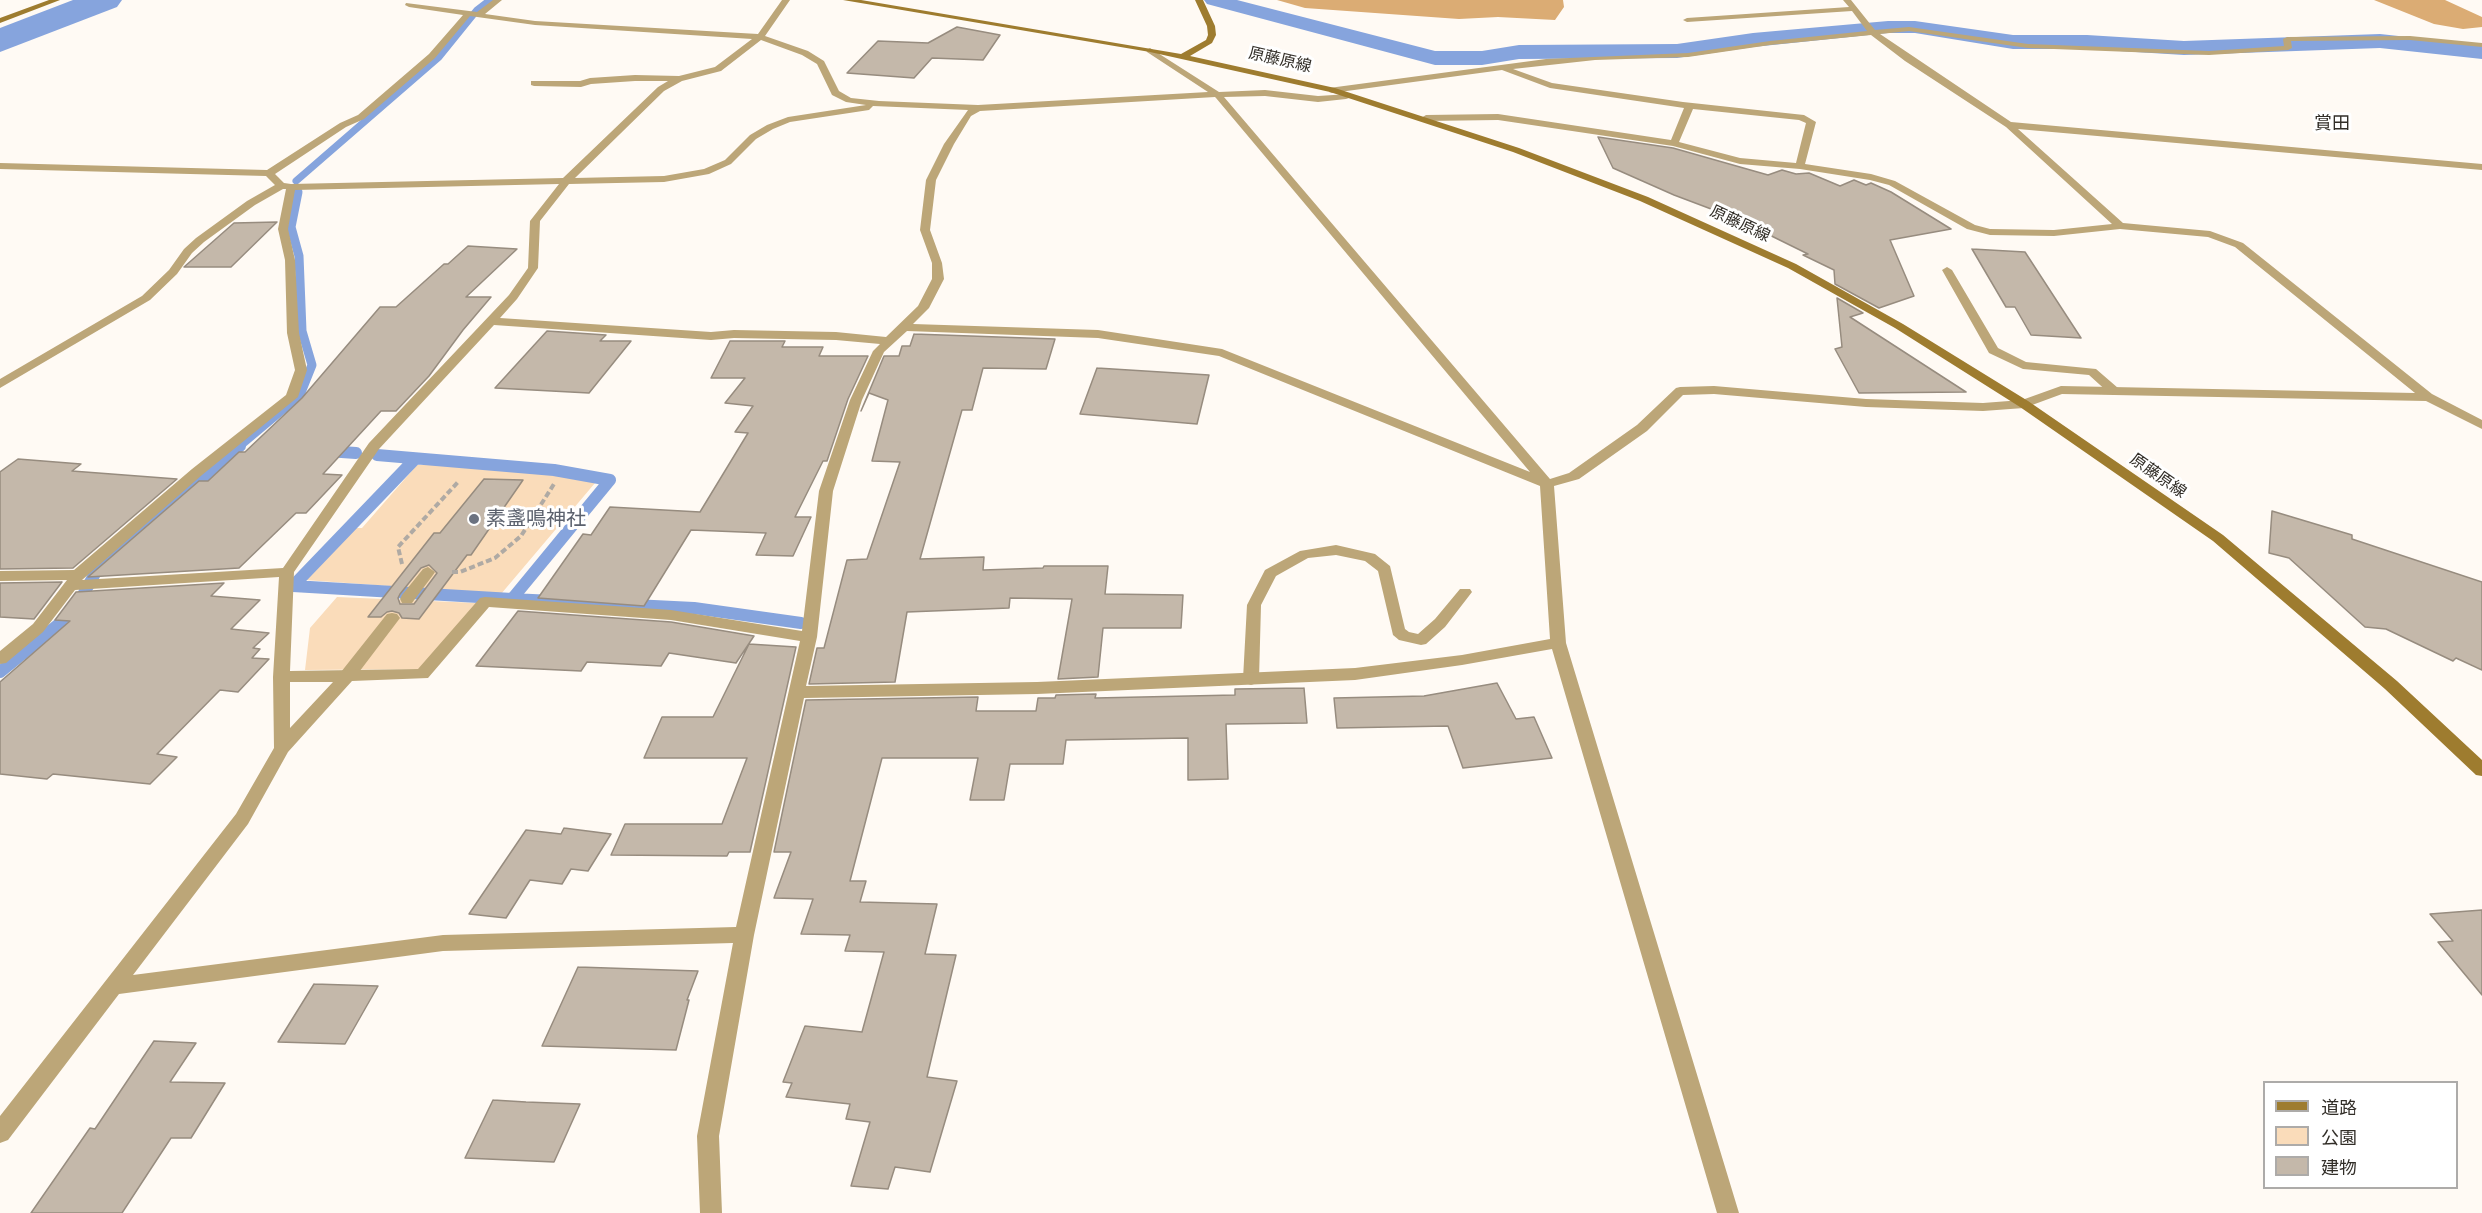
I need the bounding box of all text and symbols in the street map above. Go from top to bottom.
street label: 原藤原線 [1247,43,1313,77]
district label: 賞田 [2314,113,2350,135]
street label: 原藤原線 [1707,202,1773,246]
street label: 原藤原線 [2126,450,2190,502]
place label: 素盞鳴神社 [486,507,586,531]
marker: 素盞鳴神社 [467,512,481,526]
legend [2263,1081,2458,1189]
text: 道路 [2321,1097,2357,1119]
text: 公園 [2321,1127,2357,1149]
text: 建物 [2321,1157,2357,1179]

